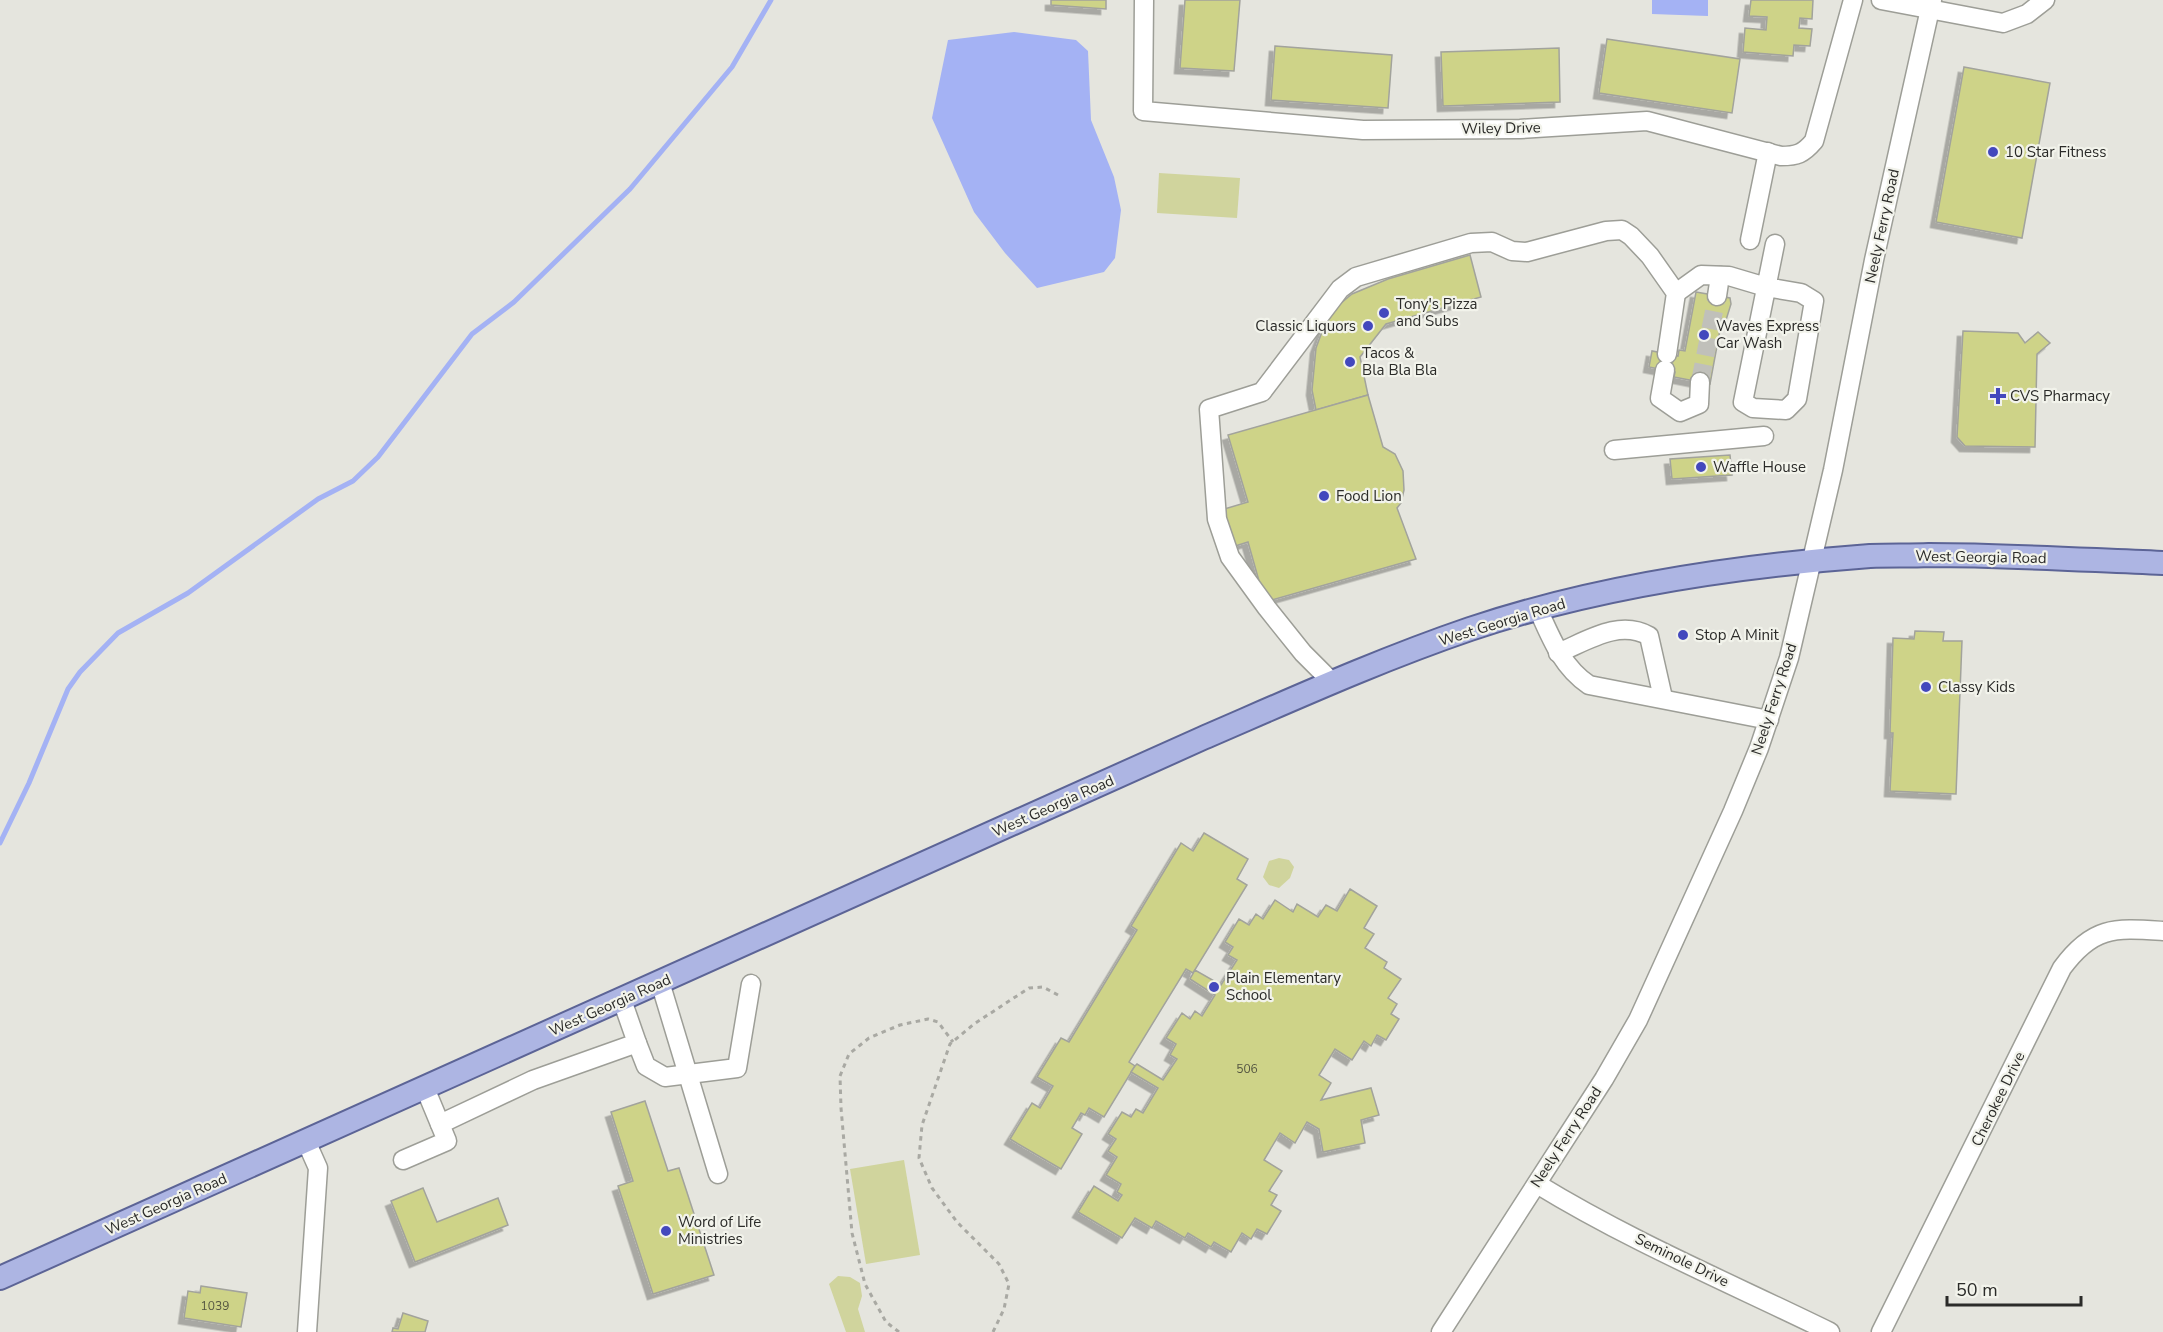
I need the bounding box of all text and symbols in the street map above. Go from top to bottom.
street label: Wiley Drive [1461,117,1541,139]
place label: 10 Star Fitness [2005,142,2106,162]
marker: 10 Star Fitness [1986,145,2000,159]
street label: Neely Ferry Road [1860,167,1904,285]
place label: Tony's Pizza and Subs [1396,294,1478,331]
marker: Tony's Pizza and Subs [1377,306,1391,320]
place label: Classic Liquors [1255,316,1356,336]
place label: Waves Express Car Wash [1716,316,1819,353]
marker: Classic Liquors [1361,319,1375,333]
marker: Waves Express Car Wash [1697,328,1711,342]
place label: Tacos & Bla Bla Bla [1362,343,1437,380]
marker: Tacos & Bla Bla Bla [1343,355,1357,369]
place label: CVS Pharmacy [2010,386,2110,406]
marker: CVS Pharmacy [1991,389,2005,403]
place label: Waffle House [1713,457,1806,477]
marker: Waffle House [1694,460,1708,474]
place label: Food Lion [1336,486,1402,506]
marker: Food Lion [1317,489,1331,503]
street label: West Georgia Road [1915,546,2047,568]
street label: West Georgia Road [1436,593,1568,651]
place label: Stop A Minit [1695,625,1779,645]
marker: Stop A Minit [1676,628,1690,642]
street label: Neely Ferry Road [1746,641,1802,757]
place label: Classy Kids [1938,677,2015,697]
marker: Classy Kids [1919,680,1933,694]
street label: West Georgia Road [989,770,1117,842]
place label: Plain Elementary School [1226,968,1341,1005]
street label: West Georgia Road [546,969,674,1041]
marker: Plain Elementary School [1207,980,1221,994]
street label: Cherokee Drive [1966,1048,2030,1150]
house number: 506 [1236,1061,1258,1077]
street label: Neely Ferry Road [1526,1083,1606,1191]
street label: West Georgia Road [102,1168,230,1240]
place label: Word of Life Ministries [678,1212,761,1249]
marker: Word of Life Ministries [659,1224,673,1238]
street label: Seminole Drive [1632,1229,1732,1291]
scale bar [1947,1269,2080,1307]
text: 50 m [1956,1278,1998,1302]
house number: 1039 [201,1298,229,1314]

